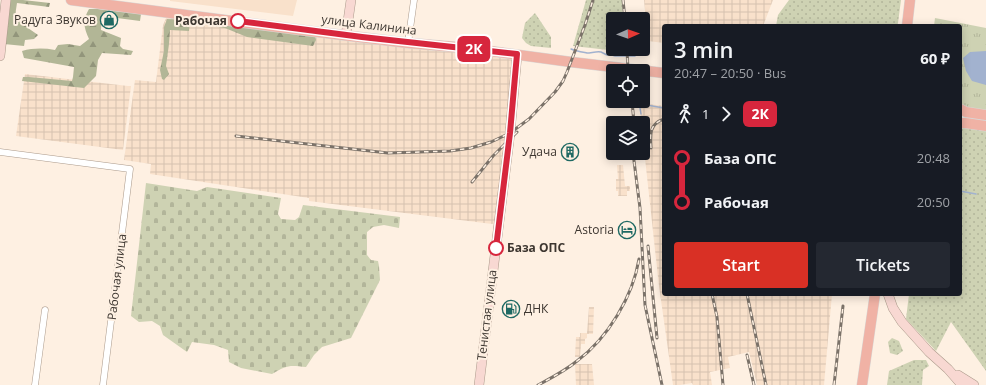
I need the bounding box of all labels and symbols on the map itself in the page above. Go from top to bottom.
shop icon: Радуга Звуков [99,10,119,30]
street label: улица Калинина [320,10,418,39]
place label: Радуга Звуков [14,11,96,28]
place label: Рабочая [175,12,227,29]
north arrow [606,12,650,56]
marker: Рабочая [230,13,246,29]
line badge: 2К [456,36,492,62]
building icon: Удача [560,142,580,162]
place label: Удача [522,143,557,160]
hotel icon: Astoria [617,220,637,240]
place label: Astoria [575,221,614,238]
street label: Рабочая улица [103,233,130,321]
place label: База ОПС [507,239,565,256]
marker: База ОПС [488,240,504,256]
street label: Тенистая улица [473,269,500,361]
fuel station icon: ДНК [501,299,521,319]
place label: ДНК [524,300,549,317]

